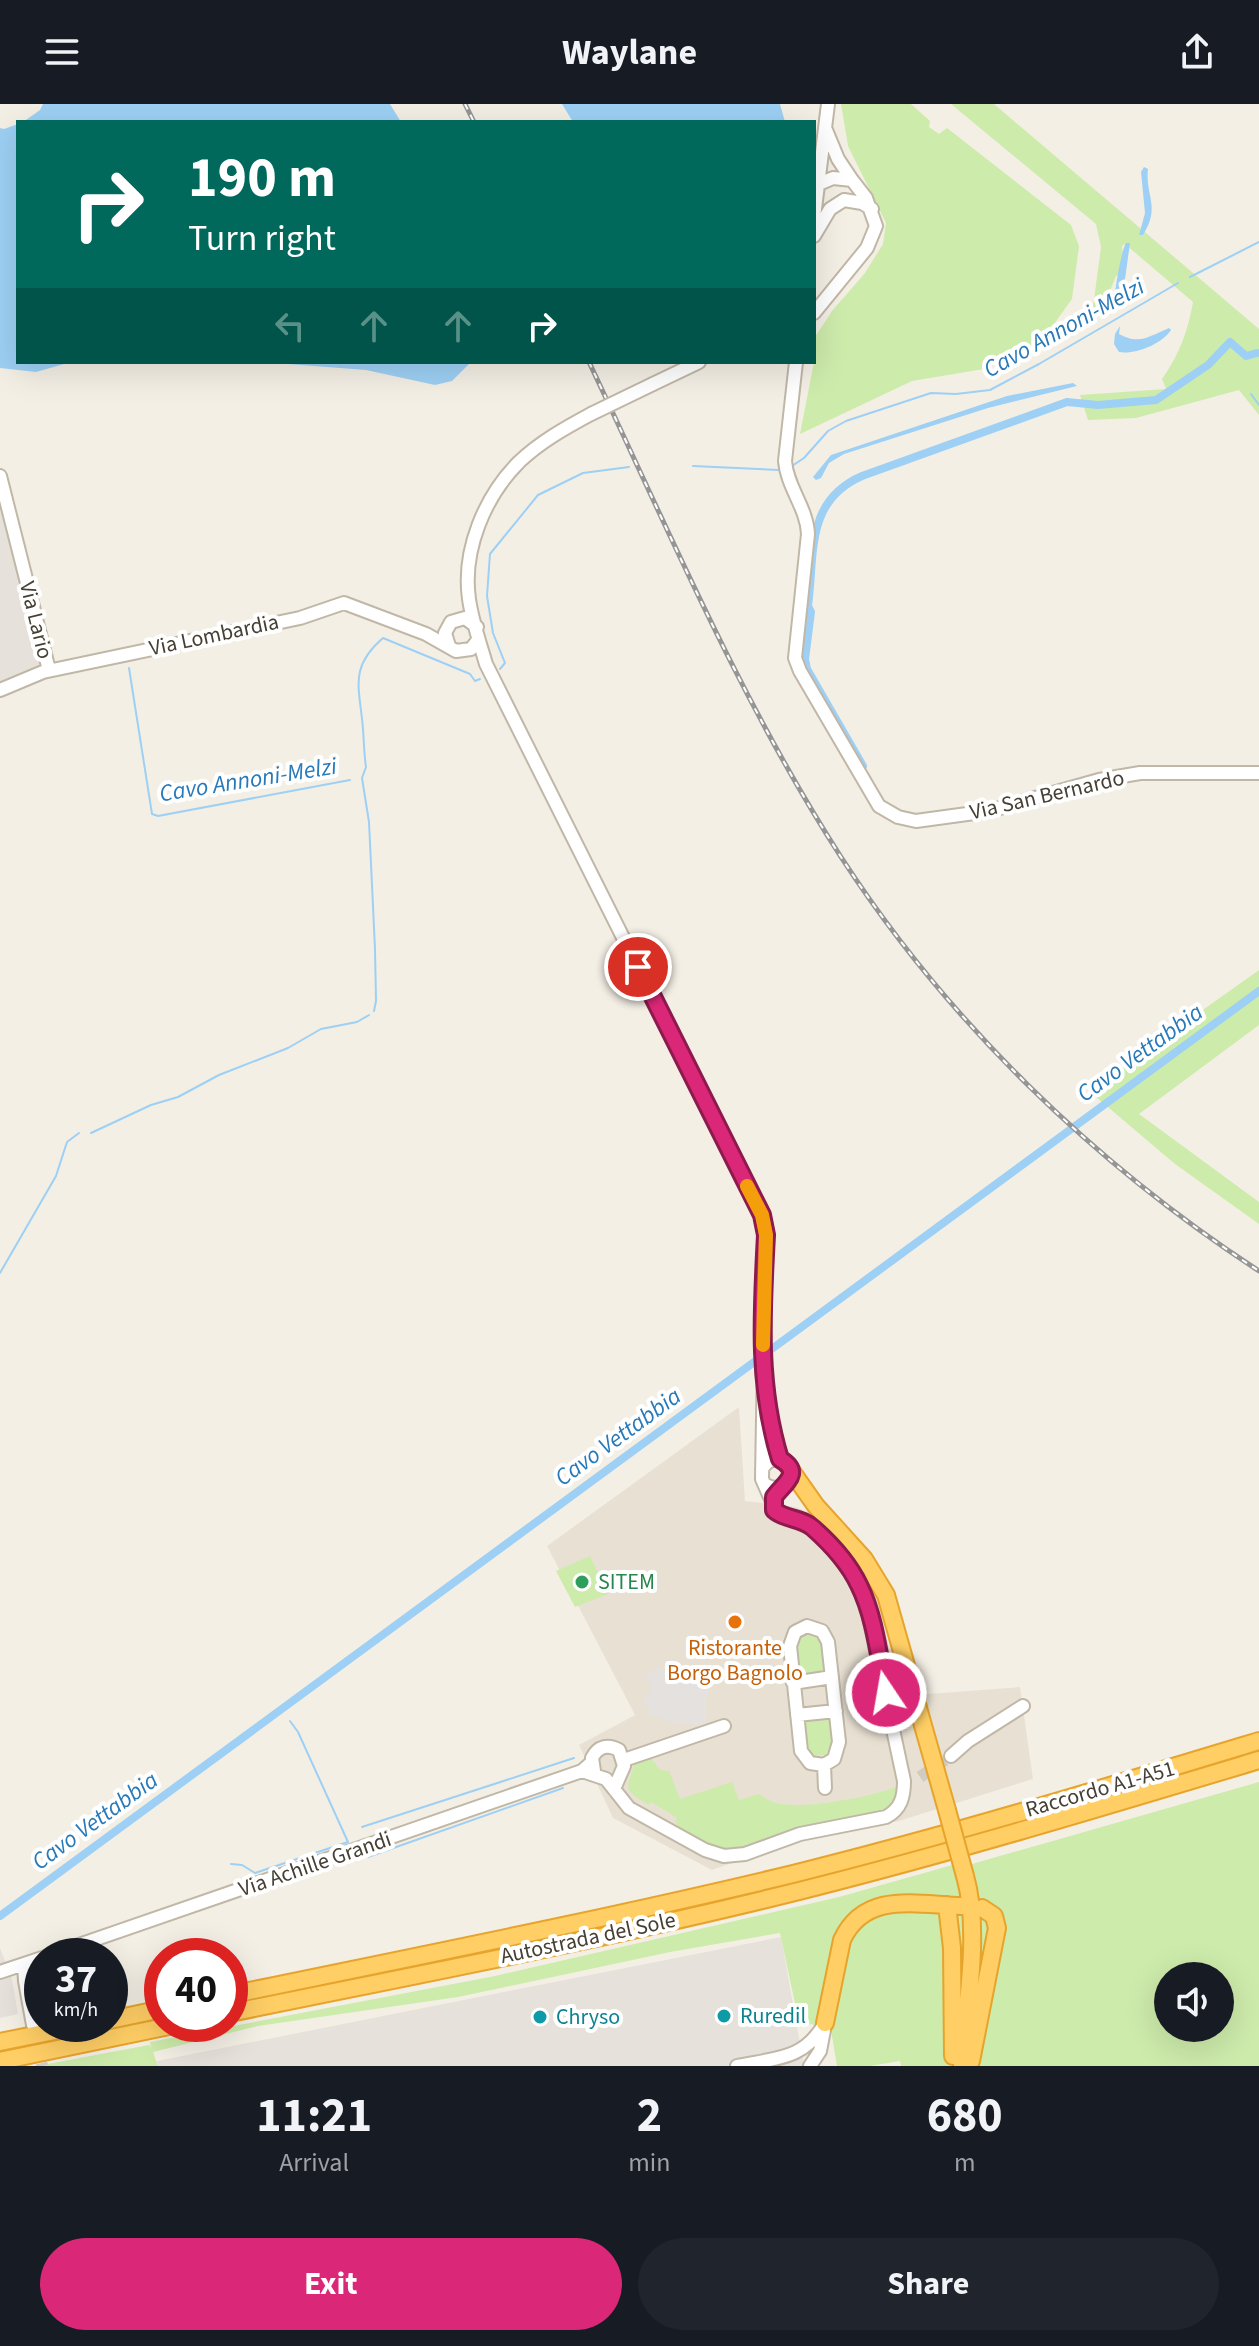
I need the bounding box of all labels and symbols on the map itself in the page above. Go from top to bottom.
water label: Cavo Annoni-Melzi [977,269,1151,387]
street label: Via Lario [11,578,61,662]
street label: Via Lombardia [146,606,282,664]
water label: Cavo Annoni-Melzi [157,749,339,811]
street label: Via San Bernardo [967,762,1127,828]
pin [604,933,672,1001]
water label: Cavo Vettabbia [1070,995,1211,1111]
water label: Cavo Vettabbia [548,1379,689,1495]
place label: SITEM [598,1566,655,1598]
marker: SITEM [573,1573,591,1591]
marker: Ristorante Borgo Bagnolo [726,1613,744,1631]
place label: Ristorante Borgo Bagnolo [667,1632,803,1689]
position arrow [844,1651,928,1735]
street label: Raccordo A1-A51 [1022,1752,1178,1826]
water label: Cavo Vettabbia [25,1763,166,1879]
street label: Via Achille Grandi [234,1823,396,1905]
street label: Autostrada del Sole [498,1904,679,1972]
speed limit sign: 40 [144,1938,248,2042]
place label: Ruredil [740,2000,806,2032]
place label: Chryso [556,2001,620,2033]
marker: Ruredil [715,2007,733,2025]
marker: Chryso [531,2008,549,2026]

